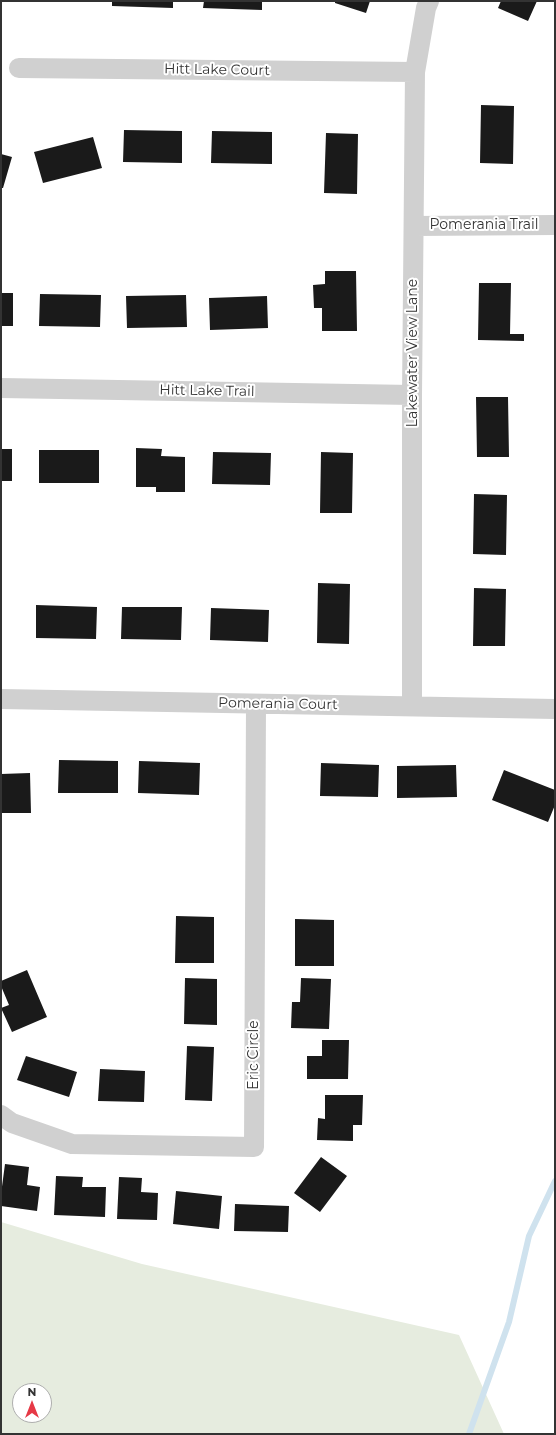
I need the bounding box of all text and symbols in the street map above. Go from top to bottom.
street label: Hitt Lake Court [164,61,270,79]
street label: Pomerania Trail [429,217,539,233]
street label: Lakewater View Lane [405,279,421,427]
street label: Hitt Lake Trail [159,382,255,400]
street label: Pomerania Court [218,695,338,713]
street label: Eric Circle [246,1020,262,1090]
north arrow [12,1383,52,1423]
text: N [28,1385,36,1399]

